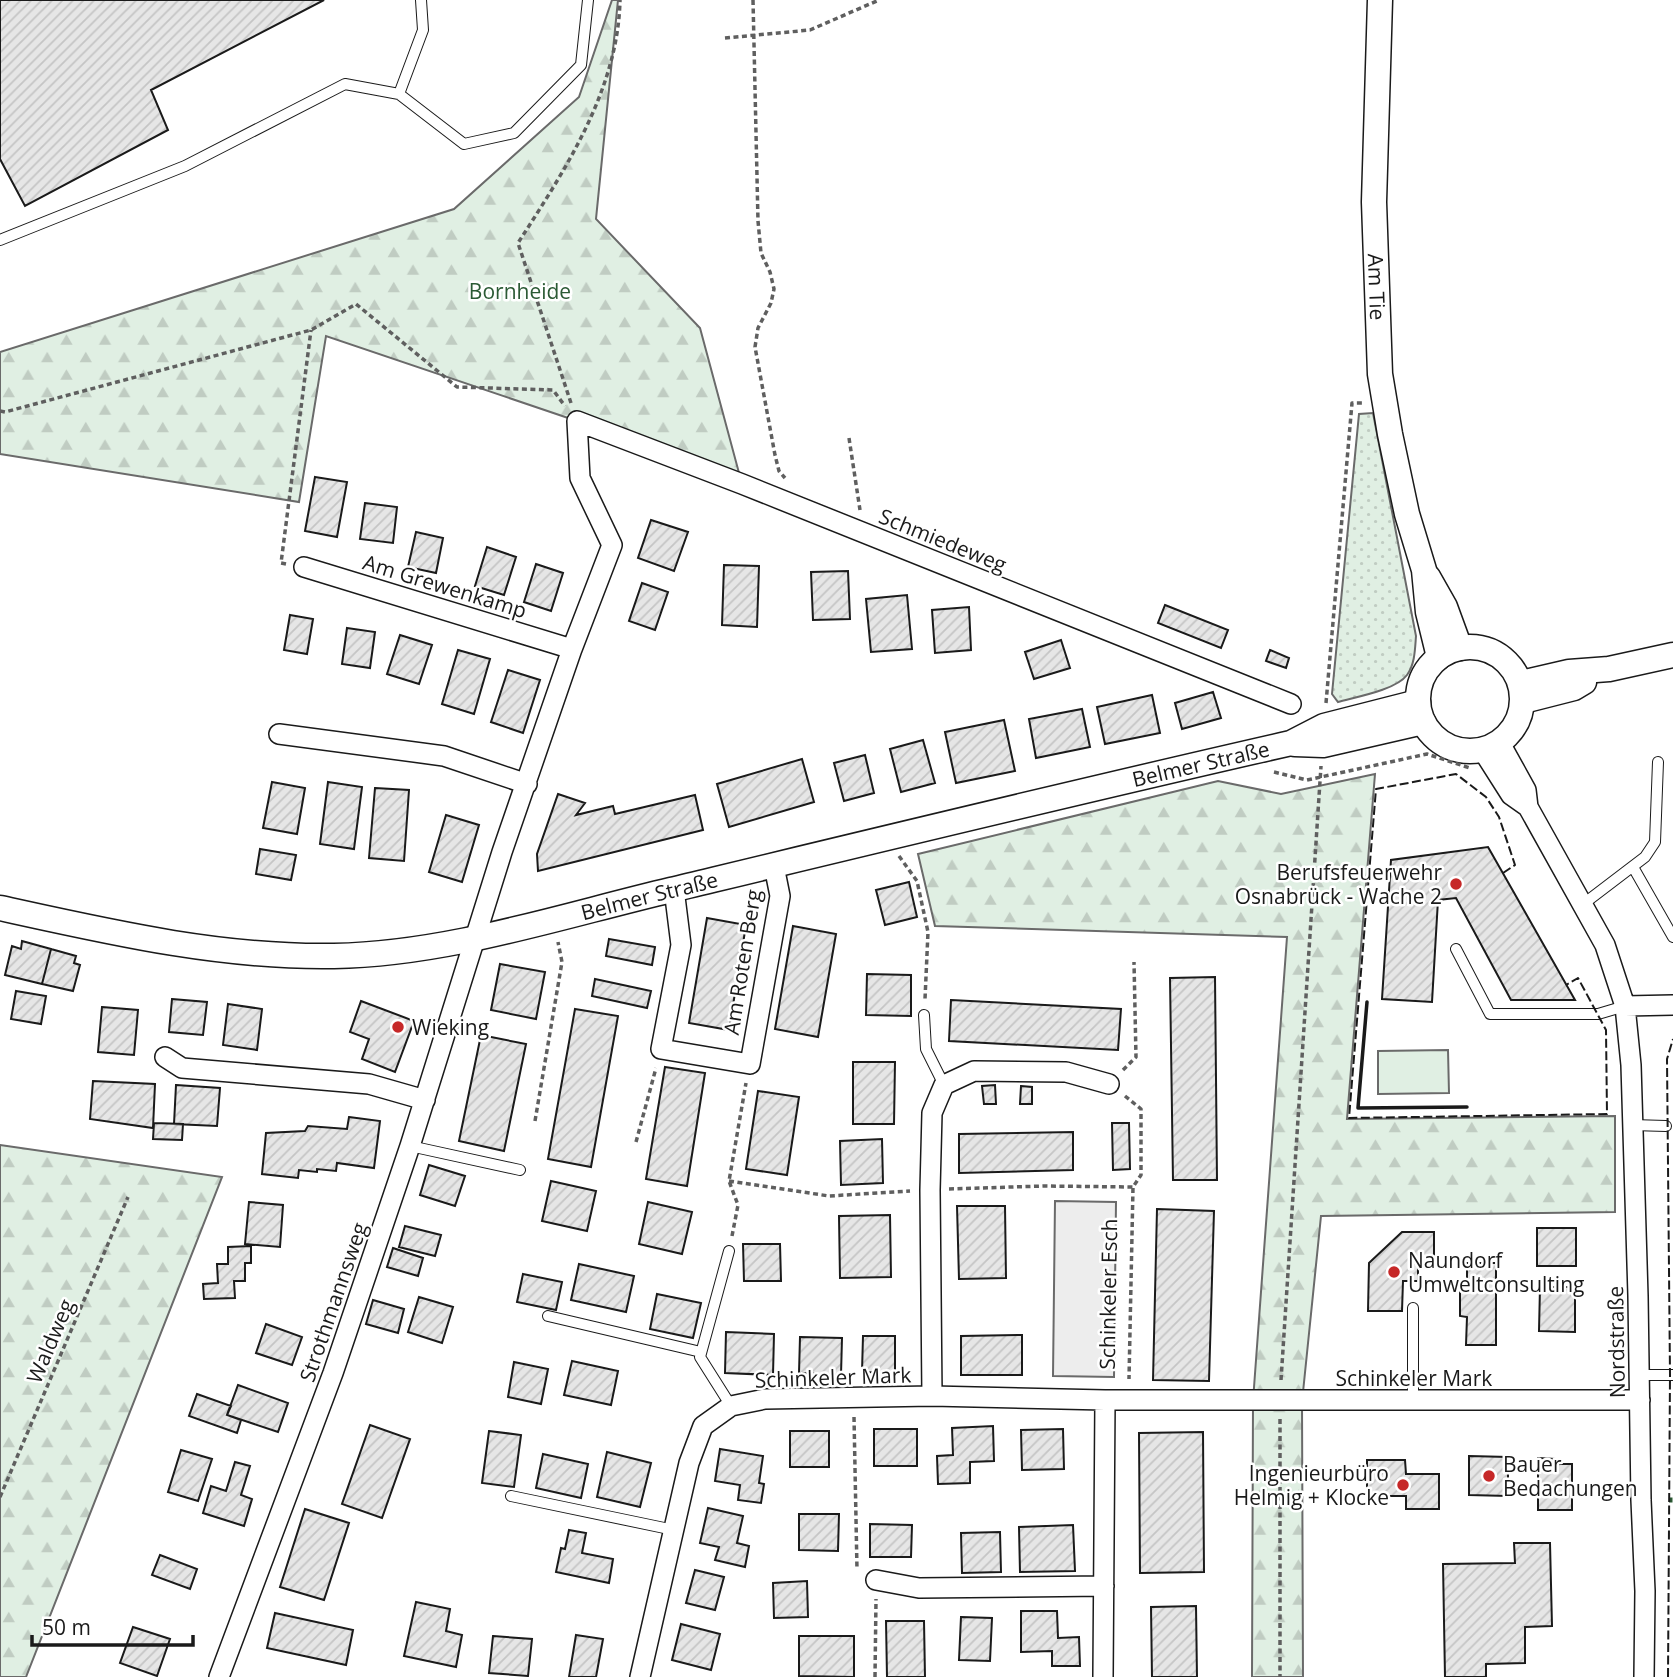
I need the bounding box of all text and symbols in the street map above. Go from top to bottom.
street label: Am Tie [1362,253,1392,321]
park label: Bornheide [469,277,571,305]
street label: Schmiedeweg [875,502,1011,578]
street label: Am Grewenkamp [360,548,530,624]
street label: Belmer Straße [1129,734,1272,793]
place label: Berufsfeuerwehr Osnabrück - Wache 2 [1235,858,1442,910]
street label: Belmer Straße [578,865,721,926]
marker: Berufsfeuerwehr Osnabrück - Wache 2 [1448,876,1464,892]
street label: Am Roten Berg [717,887,767,1037]
place label: Wieking [412,1013,489,1041]
marker: Wieking [390,1019,406,1035]
street label: Schinkeler Esch [1093,1218,1123,1370]
street label: Strothmannsweg [293,1219,373,1385]
place label: Naundorf Umweltconsulting [1408,1246,1584,1298]
marker: Naundorf Umweltconsulting [1386,1264,1402,1280]
street label: Nordstraße [1601,1286,1631,1398]
street label: Waldweg [20,1295,80,1387]
street label: Schinkeler Mark [754,1360,912,1394]
street label: Schinkeler Mark [1336,1364,1492,1392]
place label: Bauer Bedachungen [1503,1450,1638,1502]
place label: Ingenieurbüro Helmig + Klocke [1234,1459,1389,1511]
marker: Bauer Bedachungen [1481,1468,1497,1484]
marker: Ingenieurbüro Helmig + Klocke [1395,1477,1411,1493]
scale bar [32,1604,192,1648]
text: 50 m [42,1613,91,1641]

